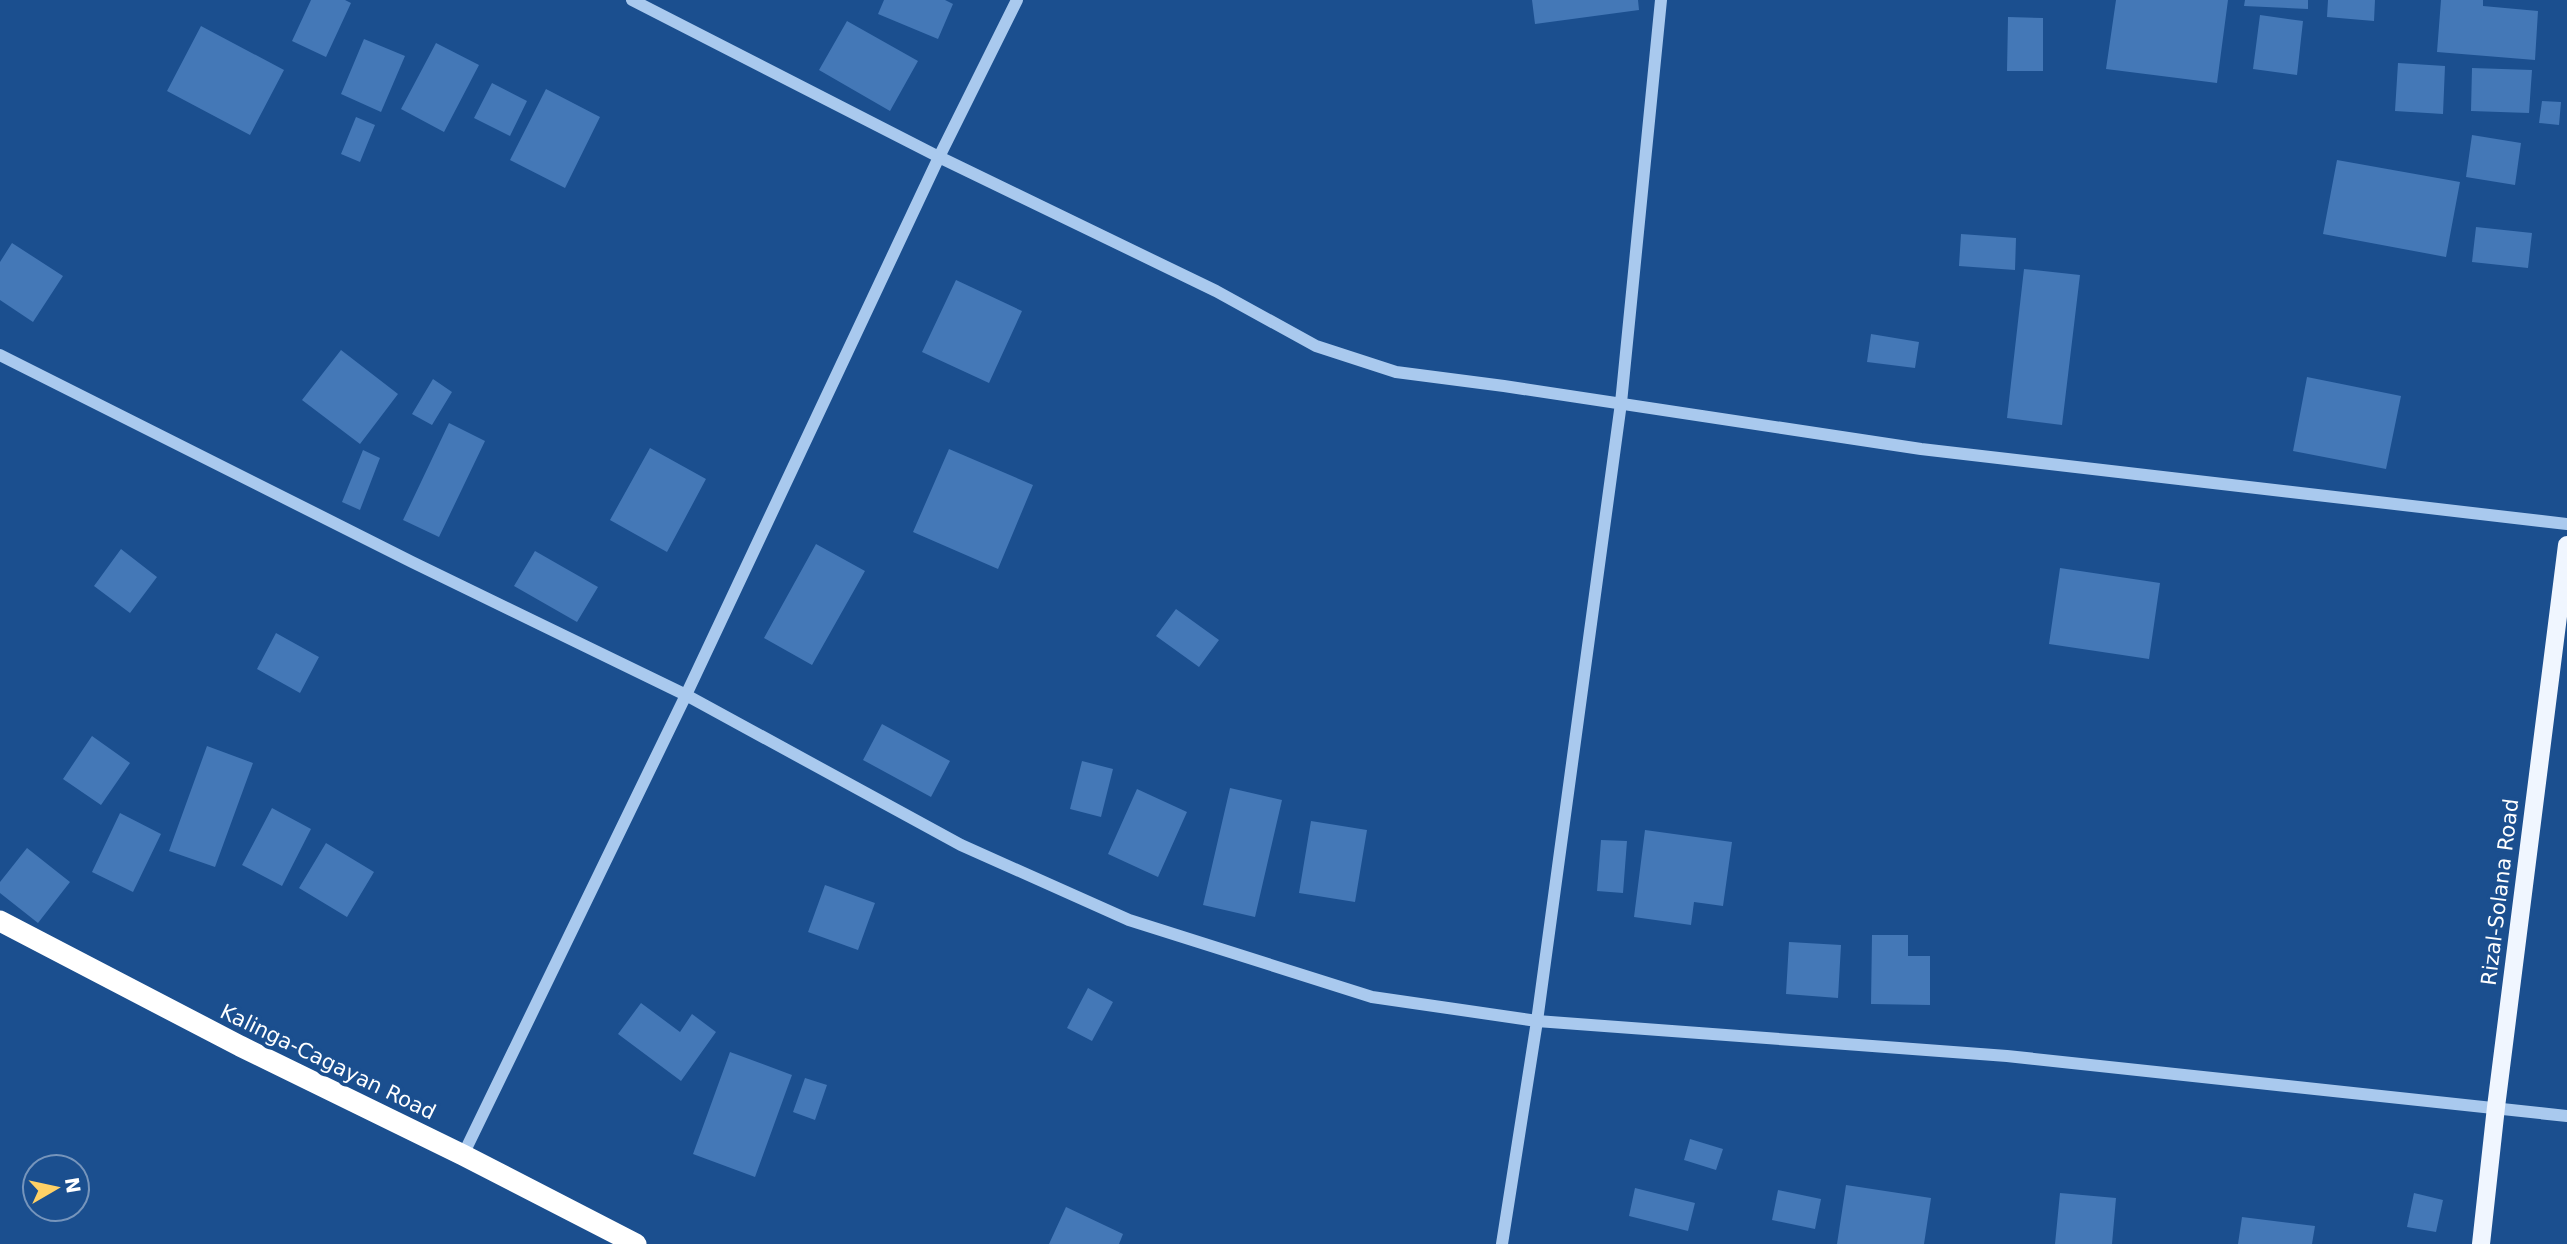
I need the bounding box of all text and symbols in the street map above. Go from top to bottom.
street label: Rizal-Solana Road [2477,797,2523,987]
street label: Kalinga-Cagayan Road [216,999,440,1125]
north arrow [21,1153,91,1223]
text: N [61,1176,85,1195]

